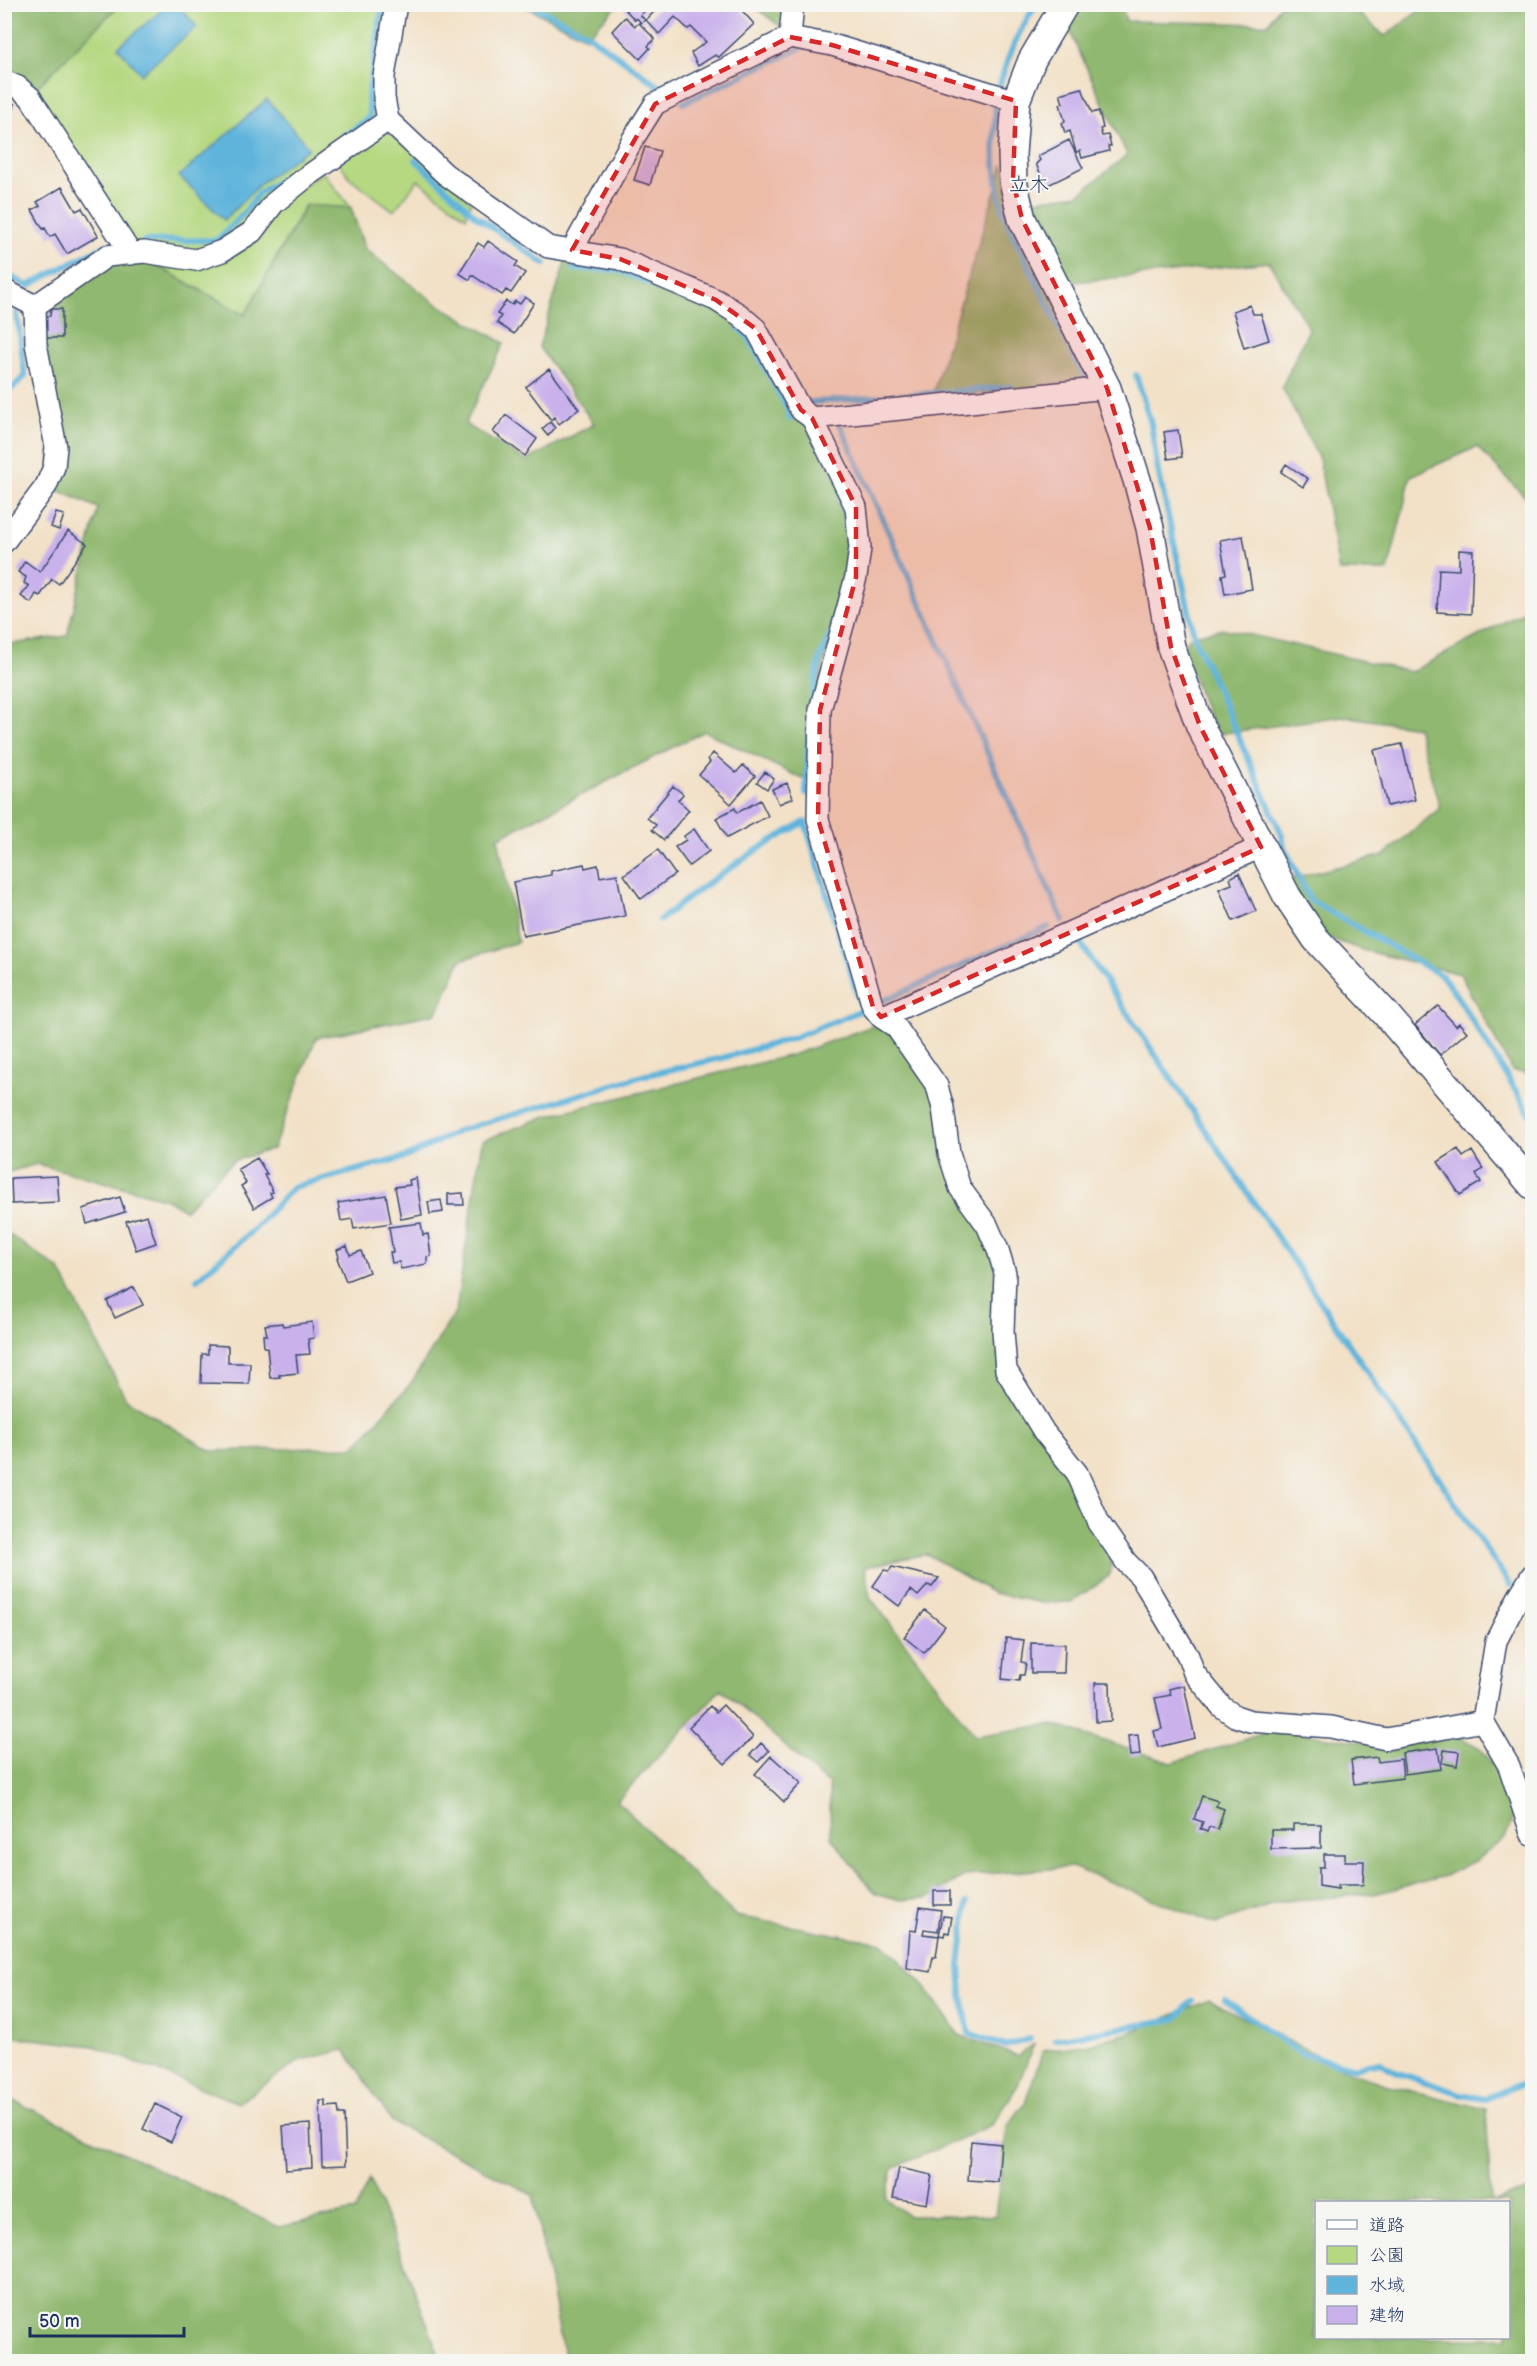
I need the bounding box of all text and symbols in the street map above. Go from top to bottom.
district label: 立木 [1009,173,1049,197]
legend [1315,2201,1510,2339]
text: 道路 [1369,2215,1405,2236]
text: 公園 [1369,2245,1405,2266]
text: 水域 [1369,2275,1405,2296]
scale bar [30,2300,184,2338]
text: 建物 [1369,2305,1405,2326]
text: 50 m [39,2311,80,2332]

